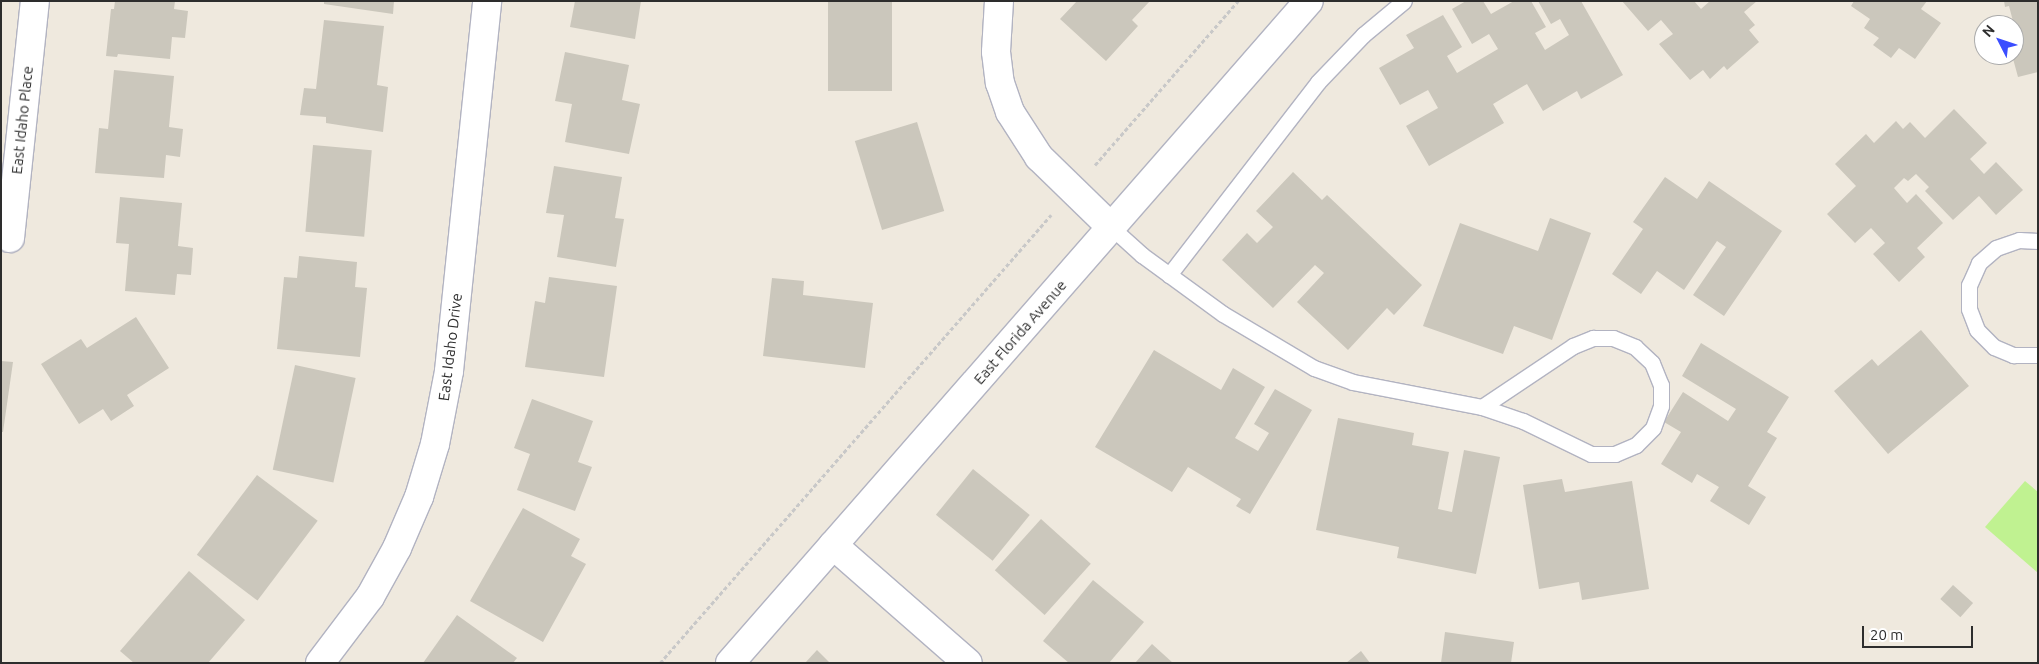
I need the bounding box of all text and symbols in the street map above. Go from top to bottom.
north arrow [1974,15,2024,65]
text: N [1979,22,1998,40]
street label: East Idaho Place [7,65,37,175]
street label: East Florida Avenue [970,276,1070,388]
street label: East Idaho Drive [434,292,466,402]
scale bar [1864,616,1975,648]
text: 20 m [1870,626,1903,643]

